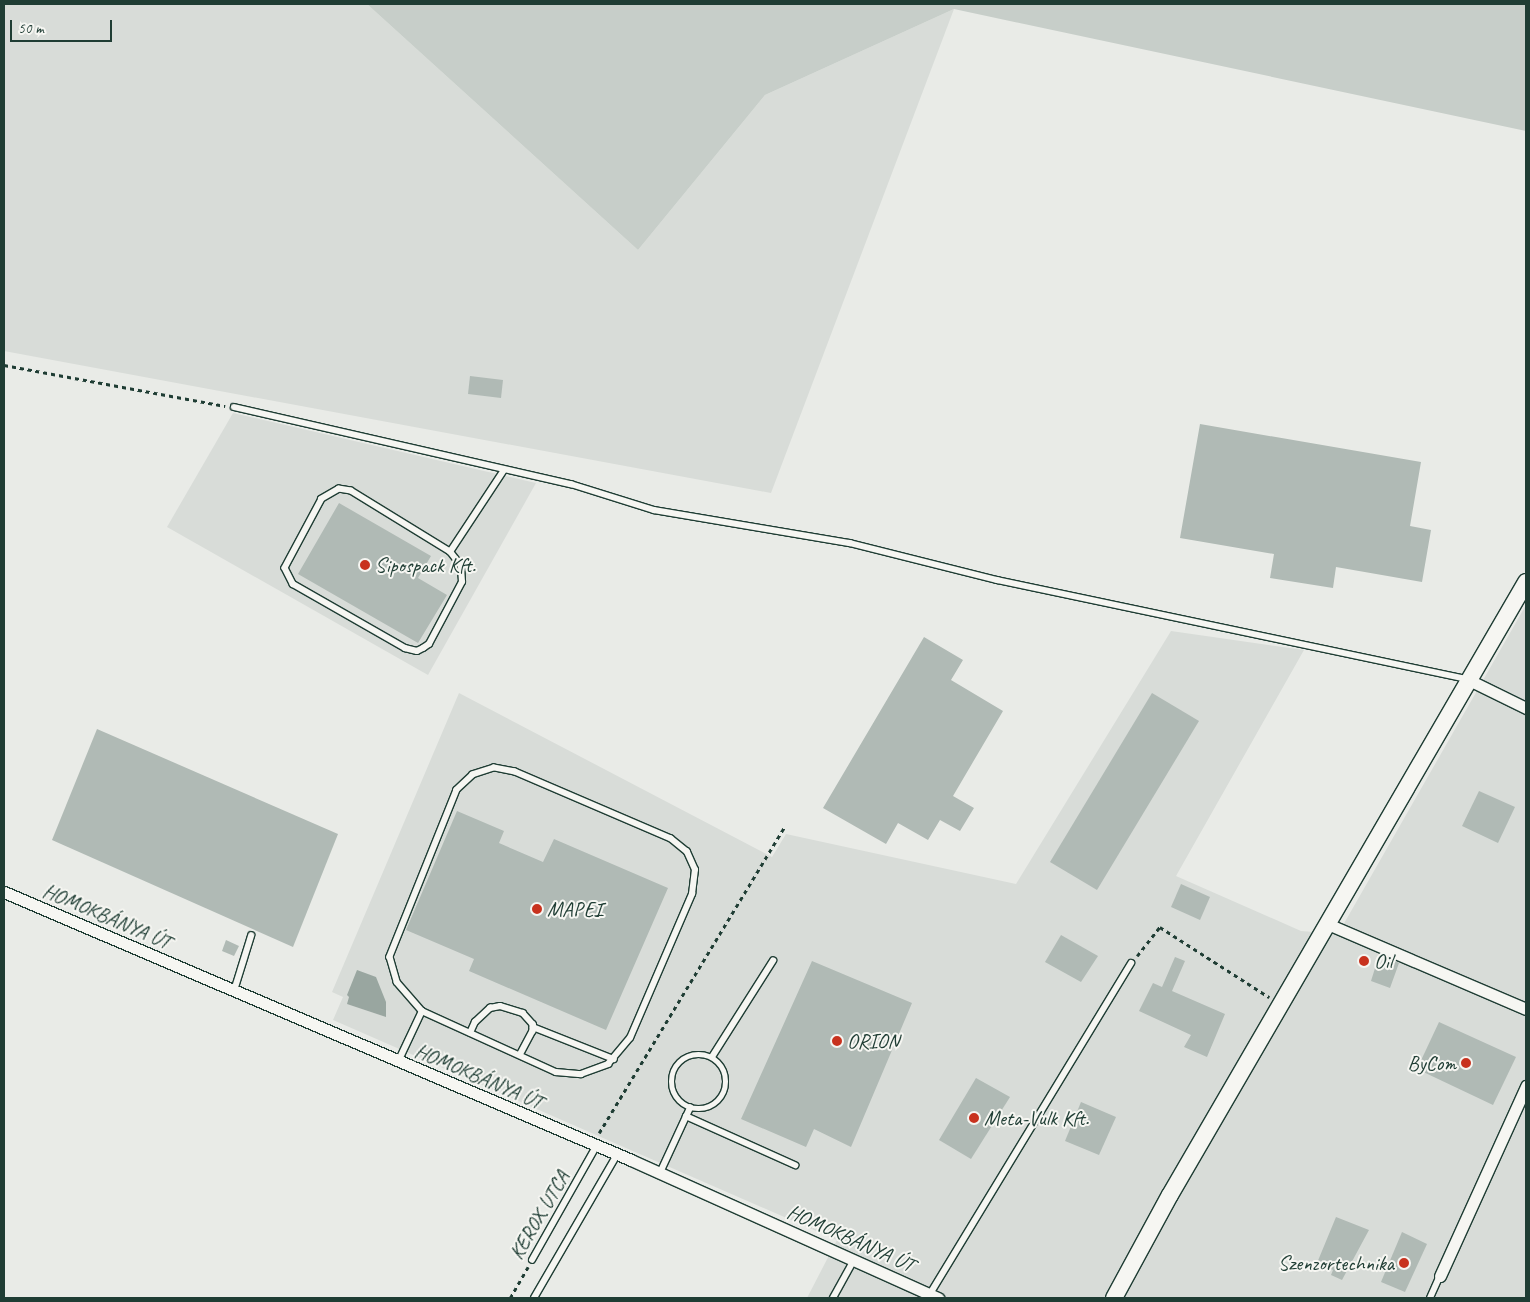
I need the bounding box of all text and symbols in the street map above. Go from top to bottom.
scale bar [12,10,115,42]
text: 50 m [18,19,44,38]
place label: Sipospack Kft. [375,552,476,578]
marker: Sipospack Kft. [359,559,371,571]
street label: HOMOKBÁNYA ÚT [39,878,175,954]
place label: MAPEI [547,896,602,922]
marker: MAPEI [531,903,543,915]
place label: Oil [1374,948,1392,974]
marker: Oil [1358,955,1370,967]
place label: ORION [847,1028,899,1054]
marker: ORION [831,1035,843,1047]
street label: HOMOKBÁNYA ÚT [411,1038,547,1114]
place label: ByCom [1408,1050,1456,1076]
marker: ByCom [1460,1057,1472,1069]
place label: Meta-Vulk Kft. [984,1105,1089,1131]
marker: Meta-Vulk Kft. [968,1112,980,1124]
street label: KEROX UTCA [503,1166,575,1264]
street label: HOMOKBÁNYA ÚT [783,1199,919,1277]
place label: Szenzortechnika [1278,1250,1394,1276]
marker: Szenzortechnika [1398,1257,1410,1269]

